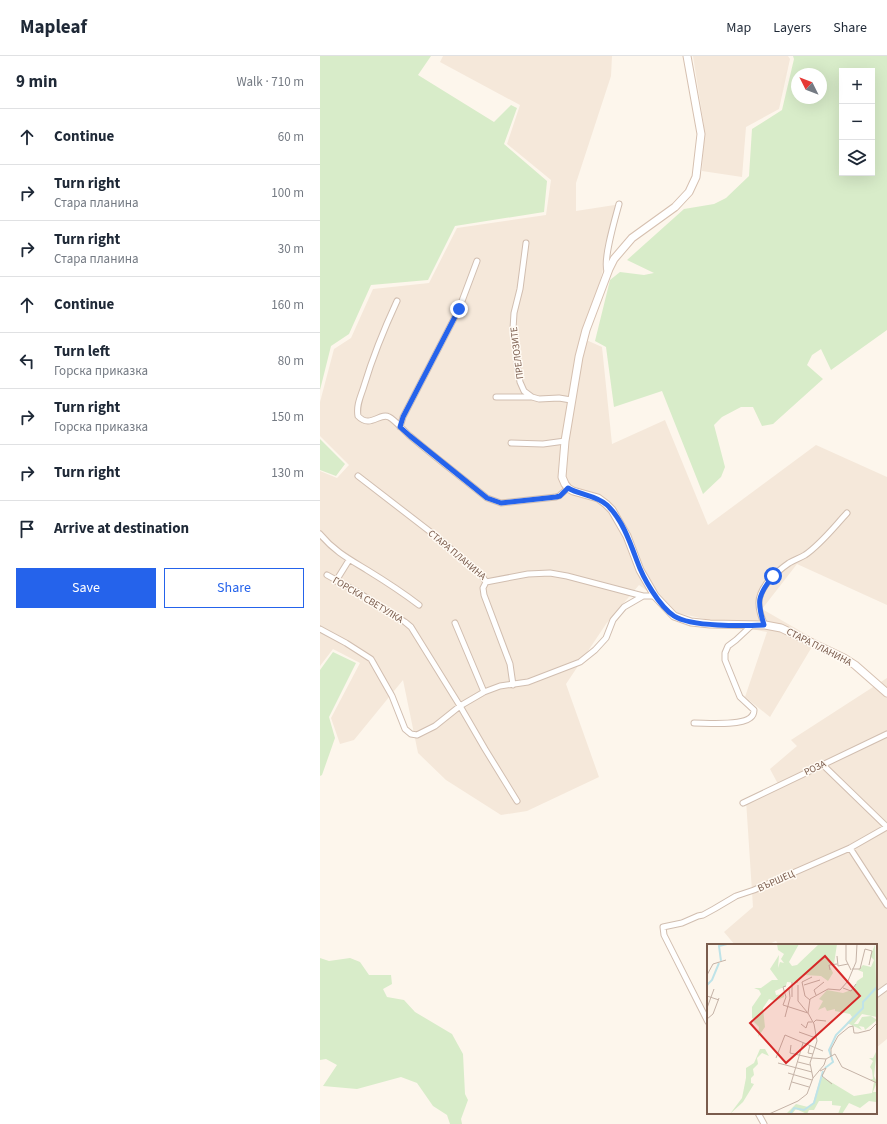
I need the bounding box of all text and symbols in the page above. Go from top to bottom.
text: Mapleaf [20,14,87,41]
text: Map [726,18,751,38]
text: Layers [773,18,811,38]
text: Share [833,18,867,38]
north arrow [791,68,827,104]
map controls [839,68,875,176]
button: + [839,68,875,104]
text: 9 min [16,70,57,94]
text: Walk · 710 m [236,73,304,91]
button: − [839,104,875,140]
icon: ahead [16,126,38,148]
text: Continue [54,126,114,147]
text: 60 m [278,128,304,146]
button: layers [839,140,875,176]
text: Turn right [54,173,120,194]
icon: right [16,182,38,204]
text: 100 m [271,184,304,202]
text: Стара планина [54,194,139,212]
text: Turn right [54,229,120,250]
icon: right [16,238,38,260]
text: 30 m [278,240,304,258]
text: Стара планина [54,250,139,268]
icon: ahead [16,294,38,316]
text: Continue [54,294,114,315]
text: 160 m [271,296,304,314]
route end [450,300,468,318]
street label: ПРЕЛОЗИТЕ [507,326,527,380]
text: Turn left [54,341,110,362]
icon: left [16,350,38,372]
text: 80 m [278,352,304,370]
text: Горска приказка [54,362,148,380]
text: Turn right [54,397,120,418]
icon: right [16,406,38,428]
text: 150 m [271,408,304,426]
text: Горска приказка [54,418,148,436]
icon: right [16,462,38,484]
text: Turn right [54,462,120,483]
text: 130 m [271,464,304,482]
icon: arrive [16,518,38,540]
text: Arrive at destination [54,518,189,539]
street label: СТАРА ПЛАНИНА [425,527,489,584]
route start [764,567,782,585]
button: Save [16,568,156,608]
button: Share [164,568,304,608]
street label: ГОРСКА СВЕТУЛКА [330,573,406,627]
street label: СТАРА ПЛАНИНА [784,624,855,670]
street label: РОЗА [802,757,829,779]
street label: ВЪРШЕЦ [755,866,797,895]
inset map [707,944,877,1114]

